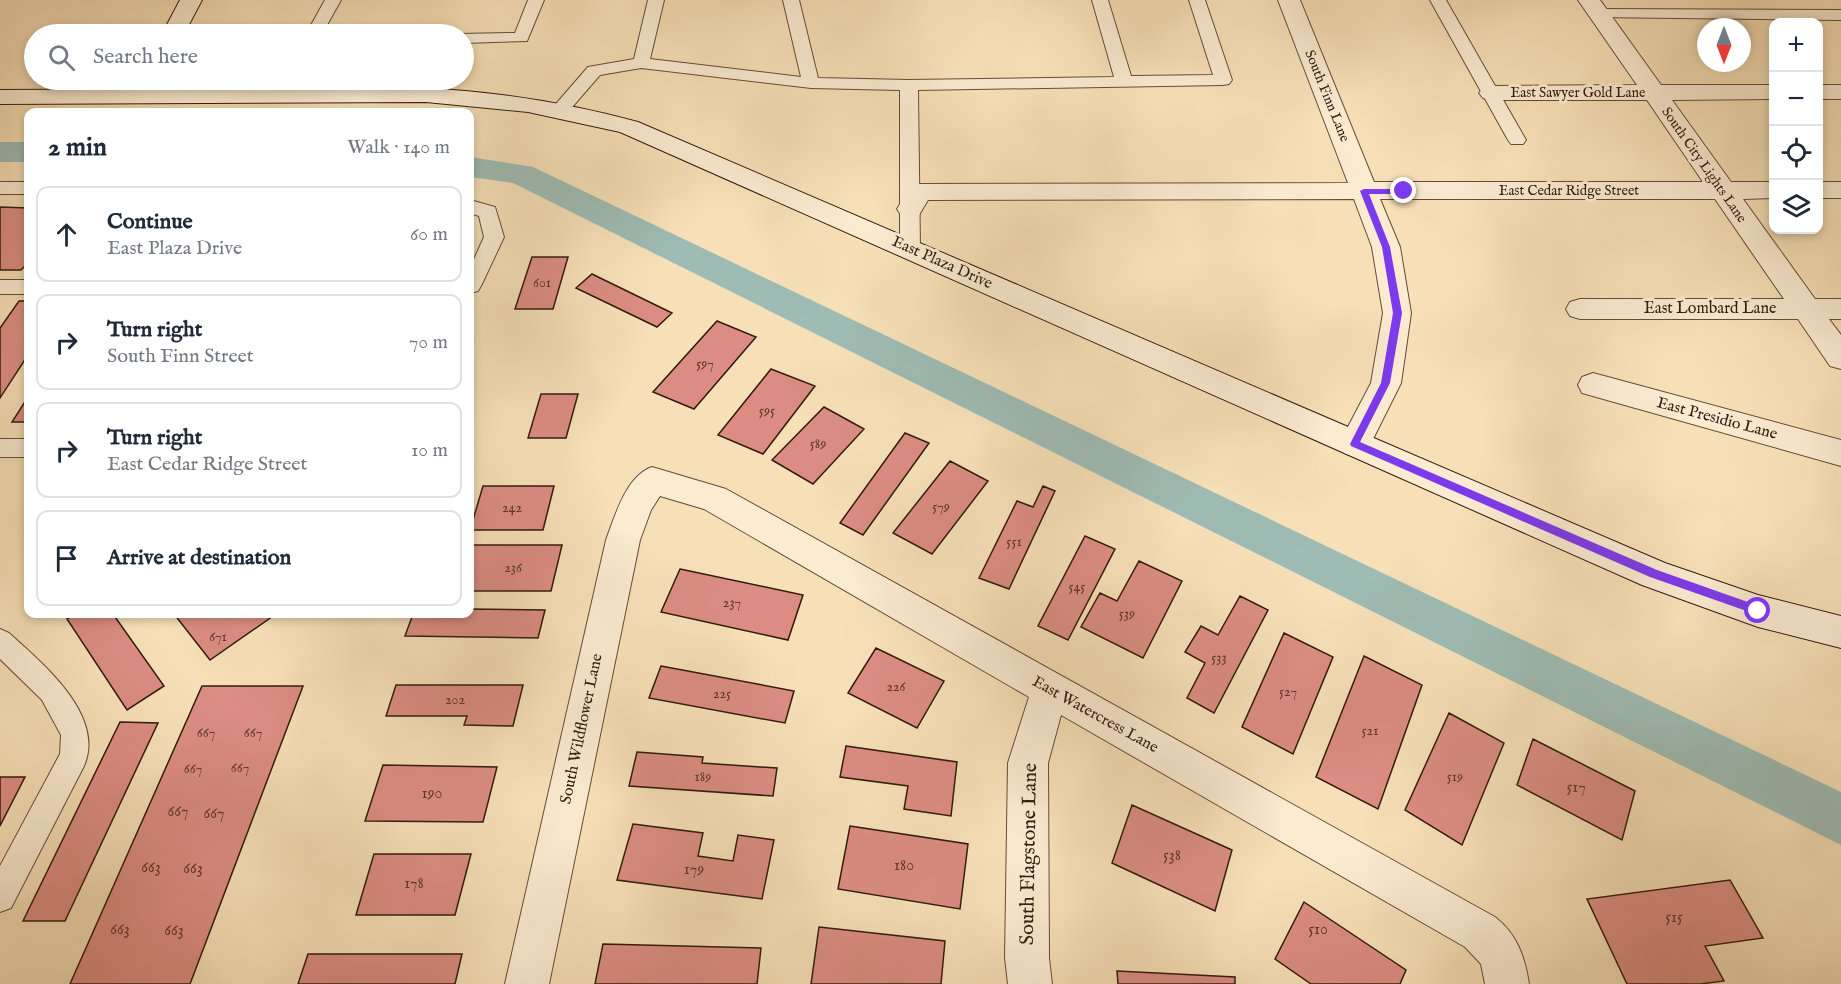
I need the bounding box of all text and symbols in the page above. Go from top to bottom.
north arrow [1697,18,1751,72]
map controls [1769,18,1823,234]
button: + [1769,18,1823,72]
search box [24,24,474,90]
icon: search [45,41,78,74]
text: Search here [93,43,198,71]
street label: South Finn Lane [1300,47,1354,145]
button: − [1769,72,1823,126]
street label: East Sawyer Gold Lane [1511,84,1646,102]
street label: South City Lights Lane [1657,104,1751,227]
button: locate [1769,126,1823,180]
text: 2 min [48,131,107,164]
text: Walk · 140 m [347,135,450,160]
route end [1390,177,1416,203]
button: layers [1769,180,1823,234]
street label: East Cedar Ridge Street [1499,182,1639,200]
text: Continue [107,208,193,236]
icon: ahead [50,218,83,251]
text: 60 m [410,222,448,247]
street label: East Plaza Drive [888,232,996,294]
text: East Plaza Drive [107,236,242,261]
house number: 601 [533,274,551,292]
street label: East Lombard Lane [1644,299,1776,319]
text: Turn right [107,316,202,344]
icon: right [50,326,83,359]
text: 70 m [409,330,448,355]
text: South Finn Street [107,344,254,369]
house number: 597 [696,355,714,373]
street label: East Presidio Lane [1655,393,1779,445]
house number: 595 [759,402,775,420]
text: Turn right [107,424,202,452]
icon: right [50,434,83,467]
house number: 589 [810,435,826,453]
text: 10 m [411,438,448,463]
text: East Cedar Ridge Street [107,452,307,477]
house number: 579 [932,498,950,516]
house number: 242 [502,499,522,517]
house number: 551 [1006,533,1022,551]
icon: arrive [50,542,83,575]
text: Arrive at destination [107,544,291,572]
house number: 236 [504,559,523,577]
house number: 545 [1069,578,1085,596]
house number: 237 [723,594,741,612]
route start [1744,597,1770,623]
house number: 539 [1119,605,1135,623]
house number: 671 [209,628,227,646]
house number: 533 [1211,649,1227,667]
street label: South Wildflower Lane [556,652,608,806]
street label: East Watercress Lane [1028,672,1162,758]
house number: 226 [886,678,907,696]
house number: 527 [1279,683,1297,701]
house number: 225 [713,685,731,703]
house number: 202 [445,691,465,709]
house number: 521 [1362,722,1378,740]
house number: 667 [197,724,215,742]
house number: 667 [244,724,262,742]
house number: 667 [231,759,249,777]
house number: 667 [184,760,202,778]
street label: South Flagstone Lane [1015,763,1043,945]
house number: 189 [695,768,711,786]
house number: 519 [1447,768,1463,786]
house number: 517 [1566,778,1586,798]
house number: 190 [422,784,443,804]
house number: 667 [168,802,188,822]
house number: 667 [204,804,224,824]
house number: 538 [1163,846,1181,866]
house number: 180 [894,856,914,876]
house number: 663 [141,858,161,878]
house number: 663 [183,859,203,879]
house number: 179 [684,860,704,880]
house number: 178 [404,874,424,894]
house number: 515 [1665,908,1683,928]
house number: 663 [110,920,130,940]
house number: 510 [1308,920,1328,940]
house number: 663 [164,921,184,941]

